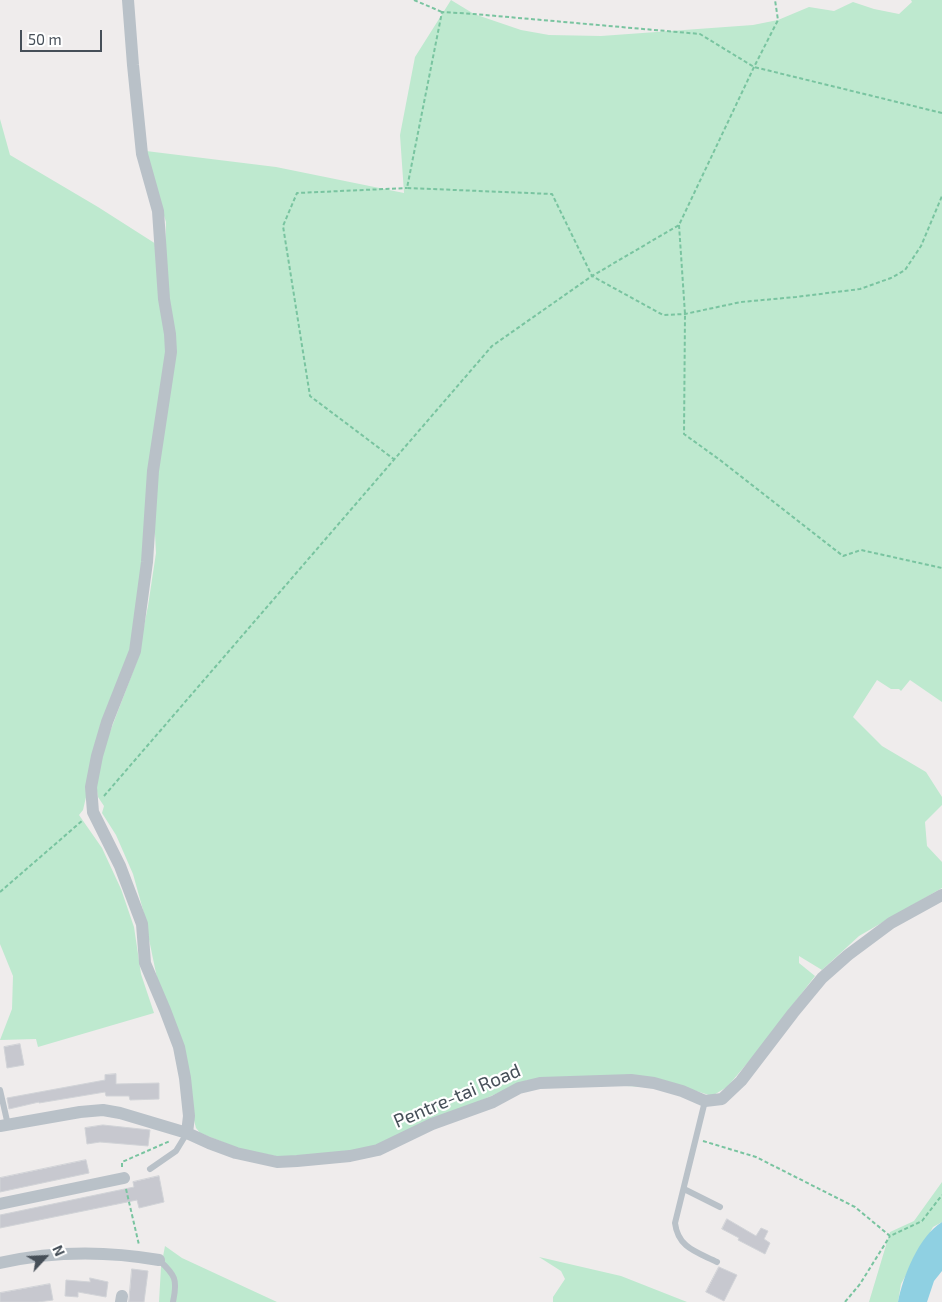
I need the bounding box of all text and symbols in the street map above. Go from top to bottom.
scale bar [22,20,105,52]
text: 50 m [28,30,62,48]
street label: Pentre-tai Road [390,1059,524,1133]
north arrow [20,1232,70,1282]
text: N [49,1242,69,1259]

